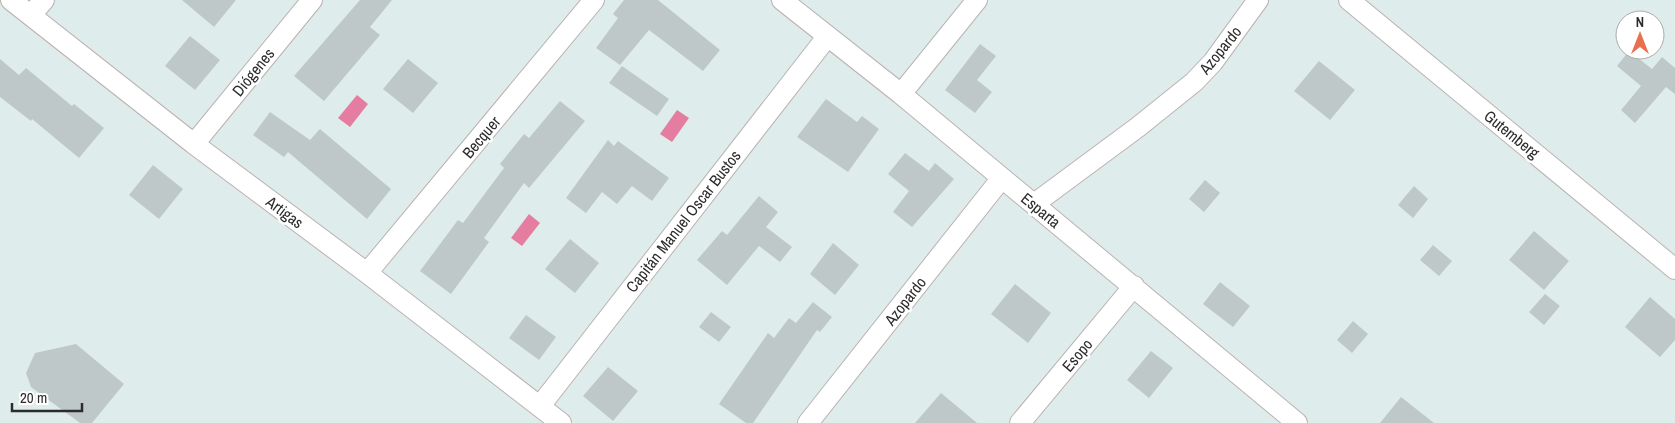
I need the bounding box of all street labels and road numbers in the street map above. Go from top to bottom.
street label: Azopardo [1193,21,1246,80]
street label: Diógenes [227,43,279,101]
street label: Gutemberg [1480,105,1545,164]
street label: Becquer [457,111,506,163]
street label: Capitán Manuel Oscar Bustos [620,145,746,297]
street label: Esparta [1017,187,1066,233]
street label: Artigas [261,190,308,233]
street label: Azopardo [878,272,931,331]
street label: Esopo [1057,334,1097,376]

